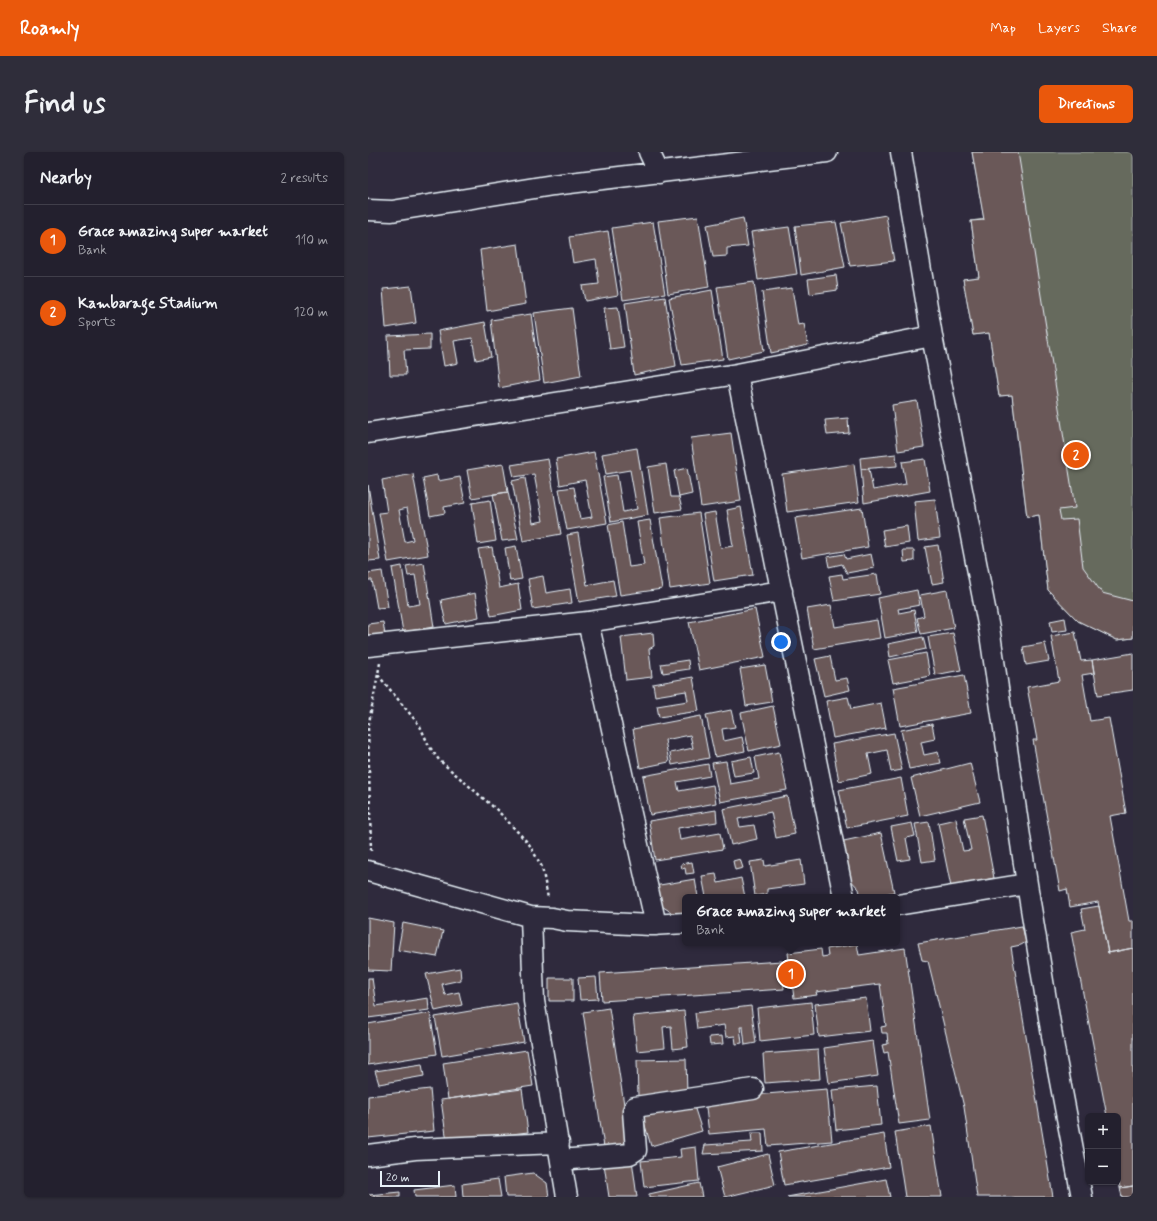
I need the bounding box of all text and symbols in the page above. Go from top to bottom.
text: Roamly [20,16,79,41]
text: Map [990,19,1016,37]
text: Layers [1038,19,1080,37]
text: Share [1102,19,1137,37]
button: Directions [1039,85,1133,123]
text: Find us [24,86,105,123]
text: Nearby [40,167,92,189]
text: 2 results [281,170,328,187]
text: Grace amazing super market [78,222,268,242]
text: 1 [50,232,56,249]
text: 110 m [295,232,328,249]
text: Bank [78,242,107,259]
text: Kambarage Stadium [78,294,218,314]
text: 2 [50,304,56,321]
text: 120 m [294,304,328,321]
text: Sports [78,314,116,331]
pin: 2 [1063,440,1089,470]
your location [771,632,791,652]
popup [682,894,900,946]
text: Grace amazing super market [696,902,886,922]
text: Bank [696,922,725,939]
pin: 1 [778,959,804,989]
map controls [1085,1113,1121,1185]
button: + [1085,1113,1121,1149]
button: − [1085,1149,1121,1185]
scale bar [380,1169,440,1188]
text: 20 m [386,1171,409,1185]

